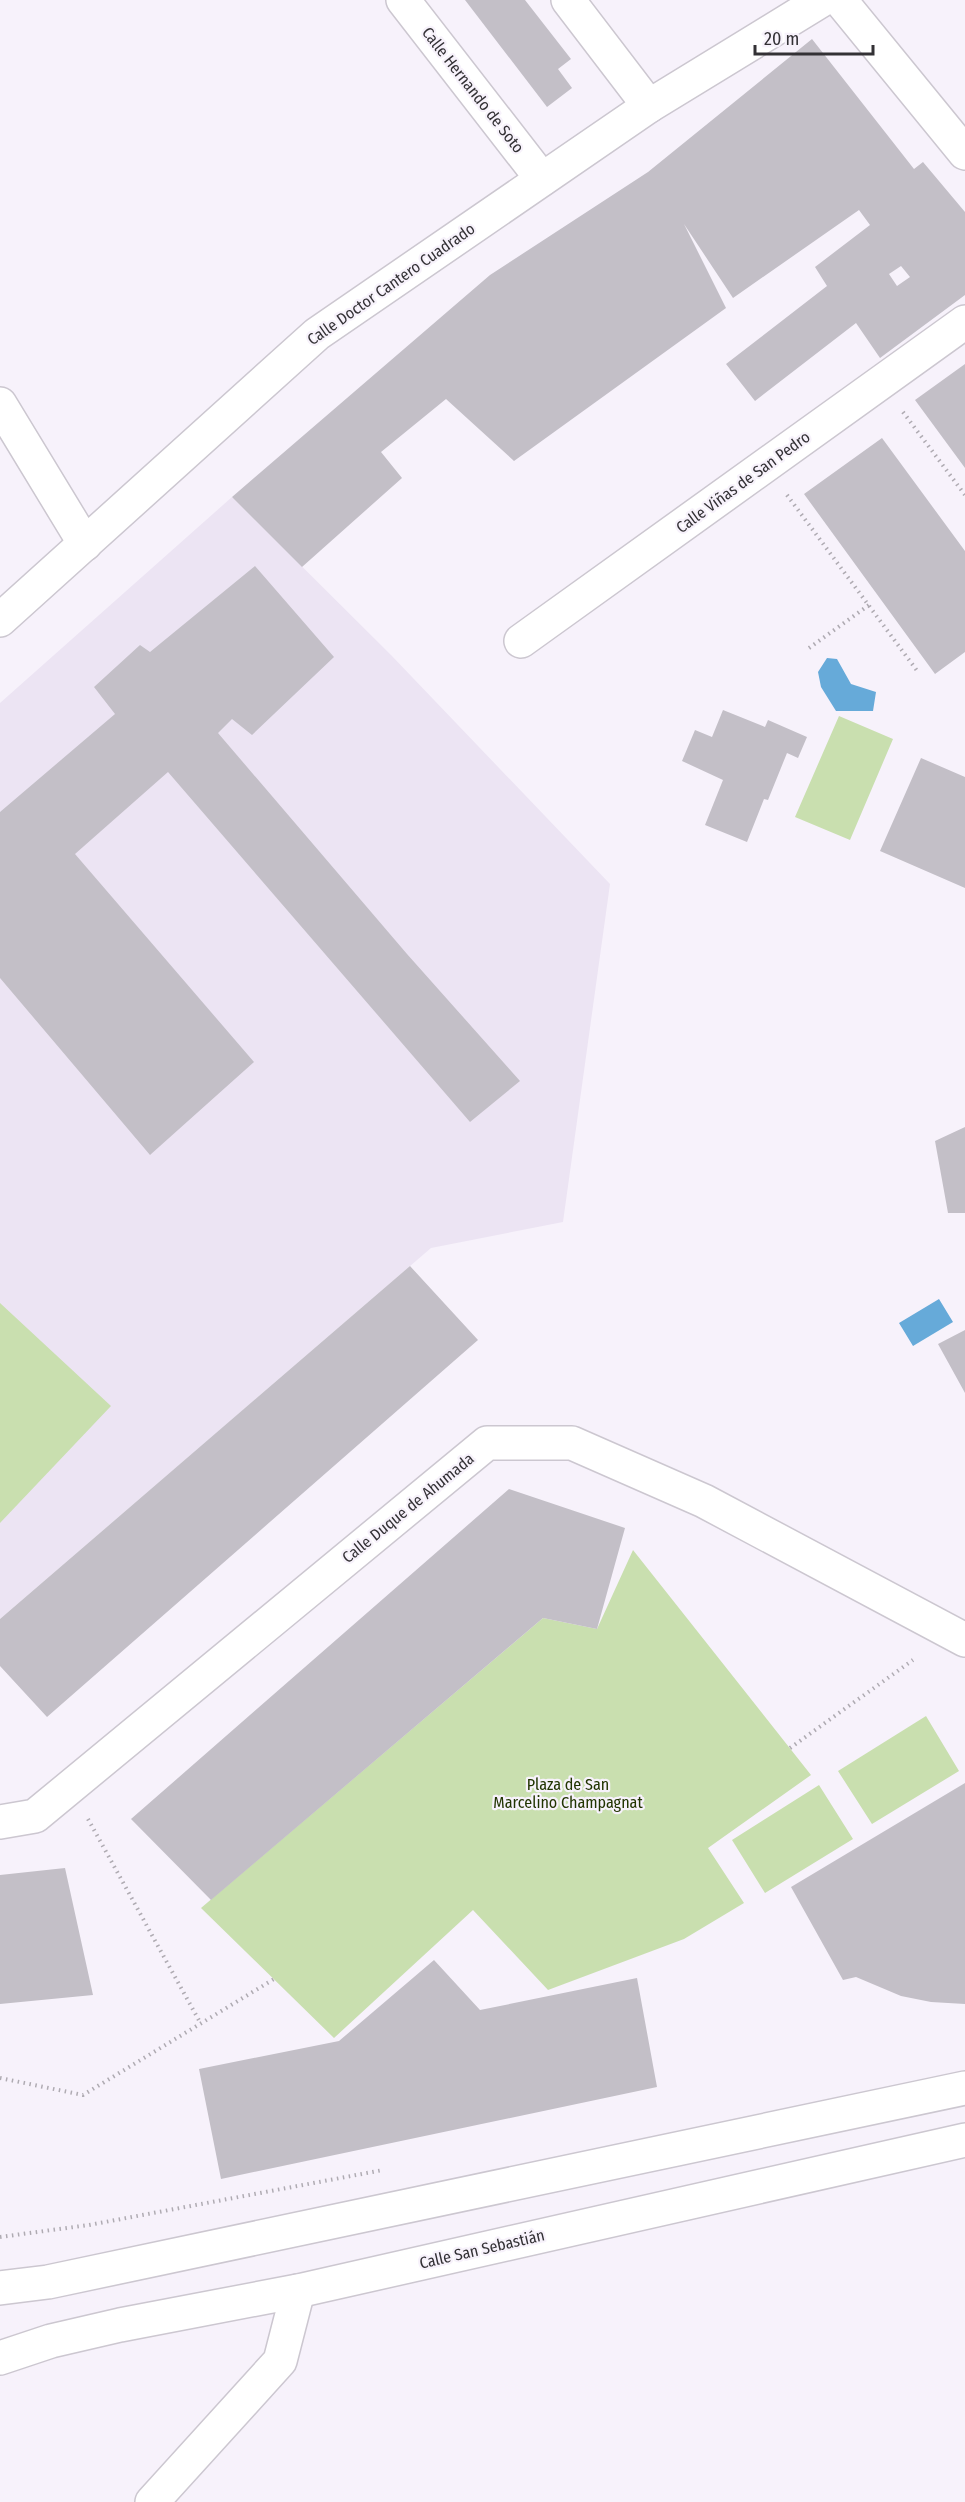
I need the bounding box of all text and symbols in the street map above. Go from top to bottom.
scale bar [755,18,874,56]
street label: Calle Hernando de Soto [418,23,528,157]
text: 20 m [764,28,799,50]
street label: Calle Doctor Cantero Cuadrado [304,219,478,349]
street label: Calle Viñas de San Pedro [672,427,814,537]
street label: Calle Duque de Ahumada [338,1449,478,1567]
park label: Plaza de San Marcelino Champagnat [493,1775,643,1812]
street label: Calle San Sebastián [418,2225,546,2273]

